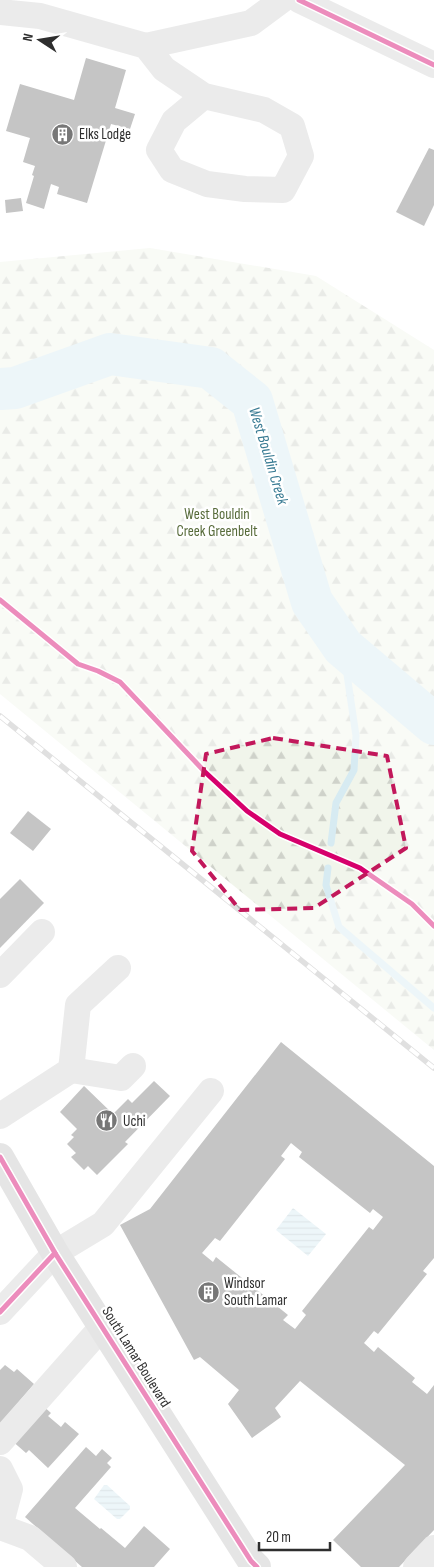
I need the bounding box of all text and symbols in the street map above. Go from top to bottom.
north arrow [15,15,65,65]
text: N [19,32,37,43]
building icon: Elks Lodge [51,122,75,146]
place label: Elks Lodge [79,125,131,144]
water label: West Bouldin Creek [244,405,292,508]
park label: West Bouldin Creek Greenbelt [176,505,258,541]
restaurant icon: Uchi [95,1109,119,1133]
place label: Uchi [123,1112,146,1131]
place label: Windsor South Lamar [224,1274,288,1310]
building icon: Windsor South Lamar [196,1280,220,1304]
street label: South Lamar Boulevard [97,1303,175,1411]
scale bar [259,1520,330,1552]
text: 20 m [266,1528,291,1547]

